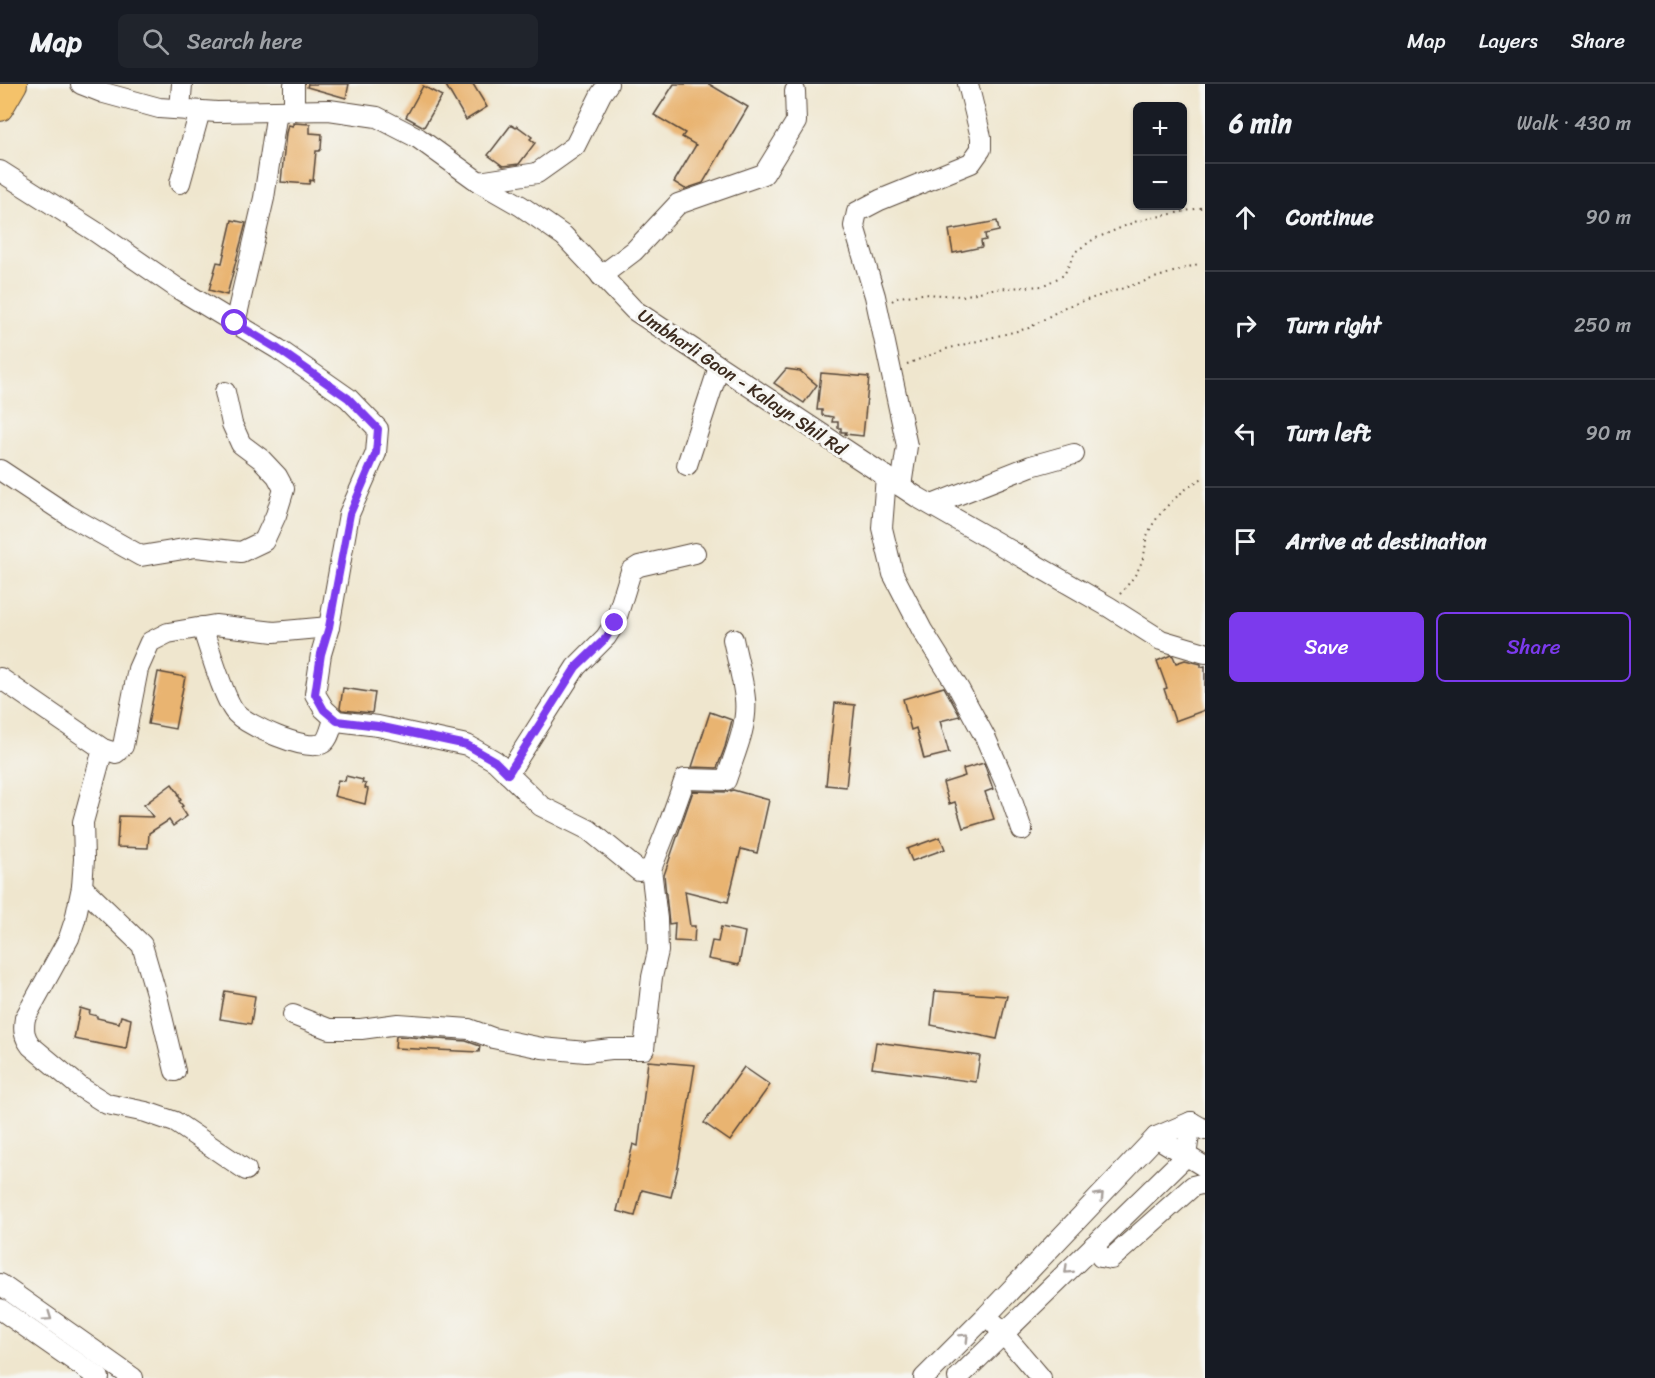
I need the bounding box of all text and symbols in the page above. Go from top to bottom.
search box [118,14,538,68]
text: Map [30,17,82,66]
text: Search here [187,22,303,61]
text: Map [1407,22,1446,60]
text: Layers [1479,22,1538,60]
text: Share [1571,22,1625,60]
icon: search [139,25,172,58]
text: 6 min [1229,100,1292,146]
map controls [1133,102,1187,210]
button: + [1133,102,1187,156]
text: Walk · 430 m [1517,106,1631,141]
button: − [1133,156,1187,210]
text: Continue [1286,198,1374,237]
text: 90 m [1586,200,1631,235]
icon: ahead [1229,201,1262,234]
street label: Umbharli Gaon - Kalayn Shil Rd [631,300,854,465]
text: Turn right [1286,306,1381,345]
text: 250 m [1574,308,1631,343]
route start [221,309,247,335]
icon: right [1229,309,1262,342]
text: Turn left [1286,414,1371,453]
text: 90 m [1586,416,1631,451]
icon: left [1229,417,1262,450]
text: Arrive at destination [1286,522,1487,561]
icon: arrive [1229,525,1262,558]
route end [601,609,627,635]
button: Save [1229,612,1424,682]
button: Share [1436,612,1631,682]
one-way arrow [1093,1192,1104,1203]
one-way arrow [1065,1263,1076,1274]
one-way arrow [41,1310,52,1321]
one-way arrow [957,1333,968,1344]

